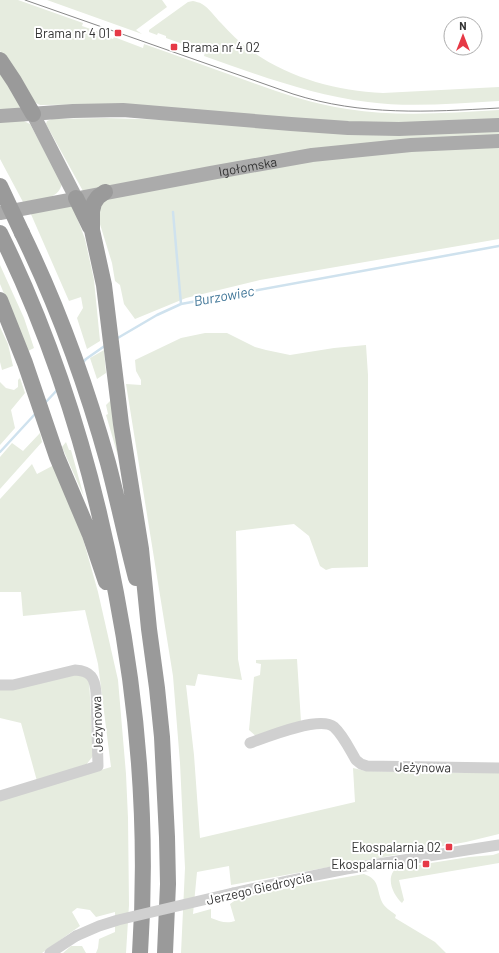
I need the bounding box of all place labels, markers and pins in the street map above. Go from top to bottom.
place label: Brama nr 4 01 [35,25,110,41]
marker: Brama nr 4 01 [113,28,123,38]
place label: Brama nr 4 02 [182,39,260,55]
marker: Brama nr 4 02 [169,42,179,52]
place label: Ekospalarnia 02 [351,839,441,855]
marker: Ekospalarnia 02 [444,842,454,852]
place label: Ekospalarnia 01 [331,856,418,872]
marker: Ekospalarnia 01 [421,859,431,869]

